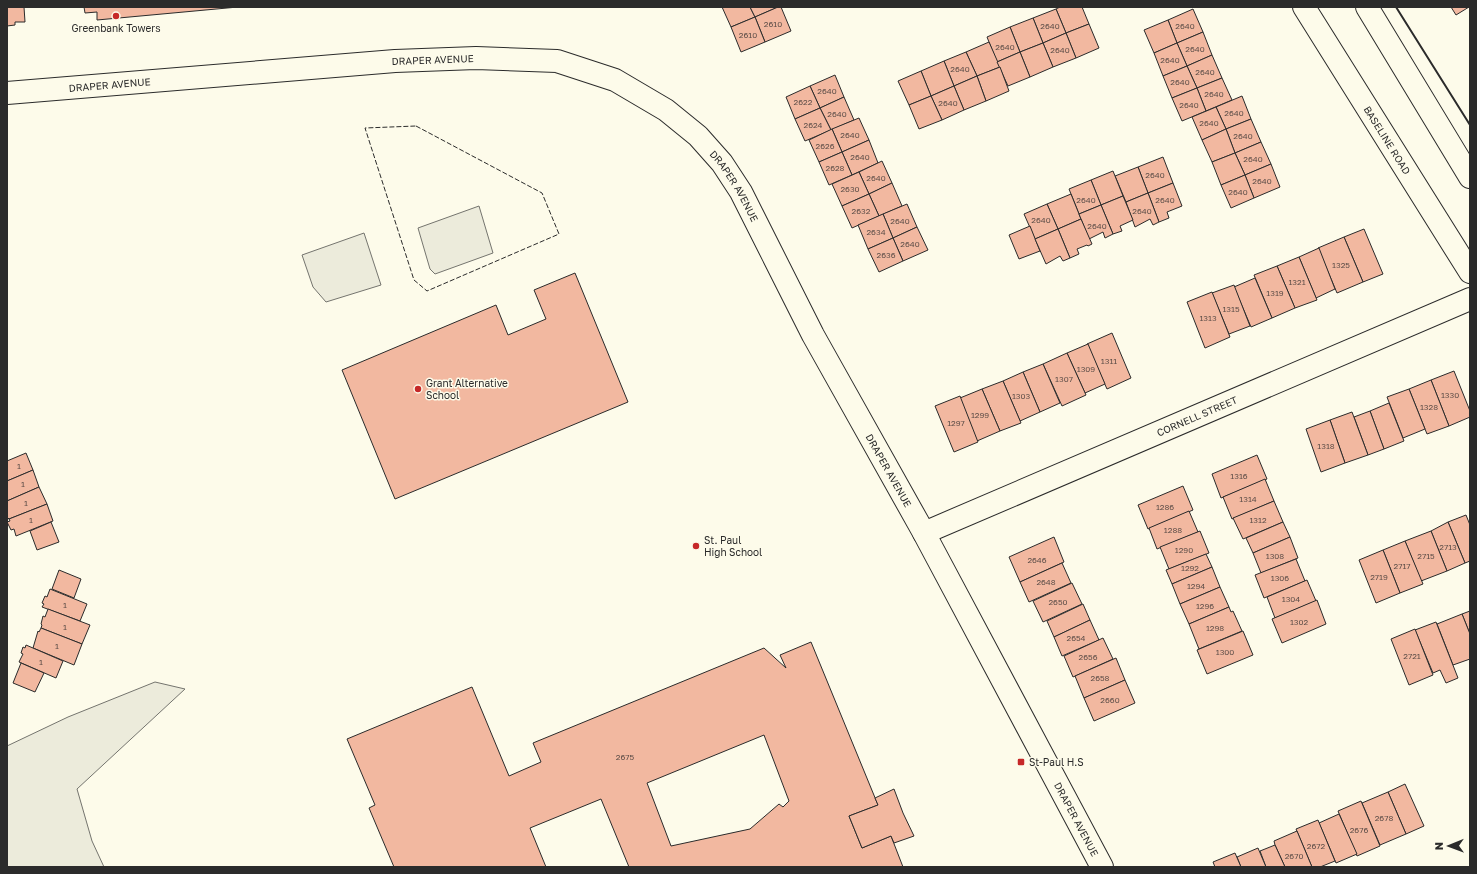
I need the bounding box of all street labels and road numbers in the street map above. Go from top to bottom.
street label: DRAPER AVENUE [391,52,474,67]
street label: DRAPER AVENUE [68,75,151,94]
street label: BASELINE ROAD [1361,104,1413,176]
street label: DRAPER AVENUE [708,148,761,224]
street label: CORNELL STREET [1155,393,1239,439]
street label: DRAPER AVENUE [864,432,914,509]
street label: DRAPER AVENUE [1052,780,1101,858]

